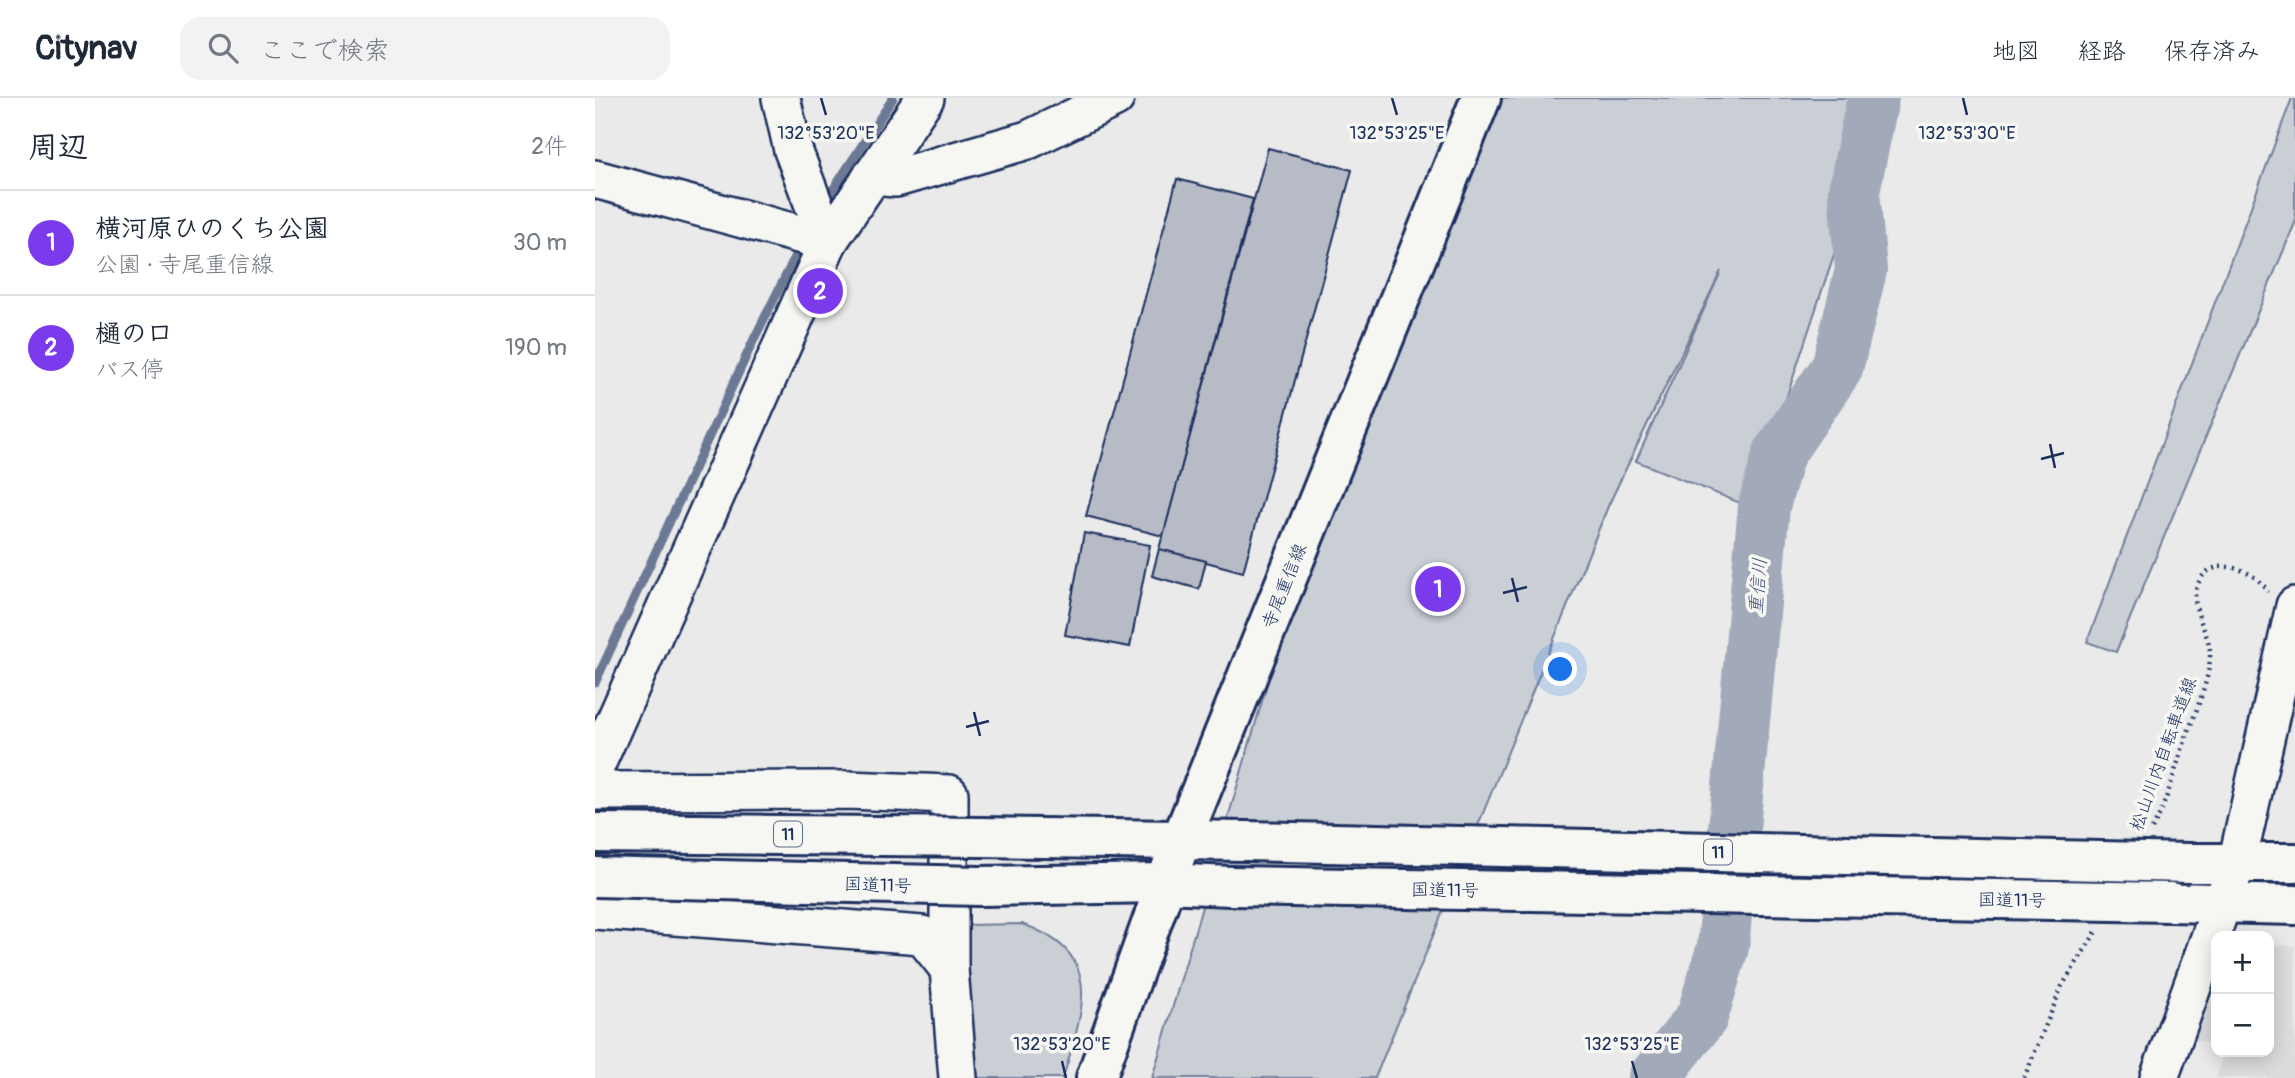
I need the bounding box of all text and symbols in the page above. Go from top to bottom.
search box [180,17,670,80]
text: Citynav [35,28,138,69]
icon: search [204,29,242,67]
text: ここで検索 [260,35,390,67]
text: 地図 [1992,37,2040,66]
text: 経路 [2078,37,2126,66]
text: 保存済み [2164,37,2260,66]
text: 132°53'20"E [777,122,875,145]
text: 132°53'25"E [1350,122,1444,145]
text: 132°53'30"E [1918,122,2016,145]
text: 周辺 [28,129,88,166]
text: 2件 [531,132,567,161]
text: 横河原ひのくち公園 [95,213,329,245]
text: 1 [47,228,56,257]
text: 30 m [513,228,567,257]
text: 公園 · 寺尾重信線 [95,250,273,279]
pin: 2 [797,265,843,317]
text: 樋の口 [95,318,173,350]
text: 2 [45,333,57,362]
text: 190 m [505,333,567,362]
text: バス停 [95,355,164,384]
street label: 寺尾重信線 [1257,540,1312,632]
water label: 重信川 [1744,557,1772,616]
pin: 1 [1415,563,1461,615]
your location [1543,652,1577,686]
street label: 松山川内自転車道線 [2125,674,2202,834]
road number: 11 [774,821,802,846]
road number: 11 [1704,839,1732,864]
street label: 国道11号 [844,873,912,898]
street label: 国道11号 [1411,878,1479,903]
street label: 国道11号 [1978,888,2046,913]
map controls [2211,931,2274,1057]
button: + [2211,931,2274,994]
button: − [2211,994,2274,1057]
text: 132°53'20"E [1013,1033,1111,1056]
text: 132°53'25"E [1585,1033,1679,1056]

